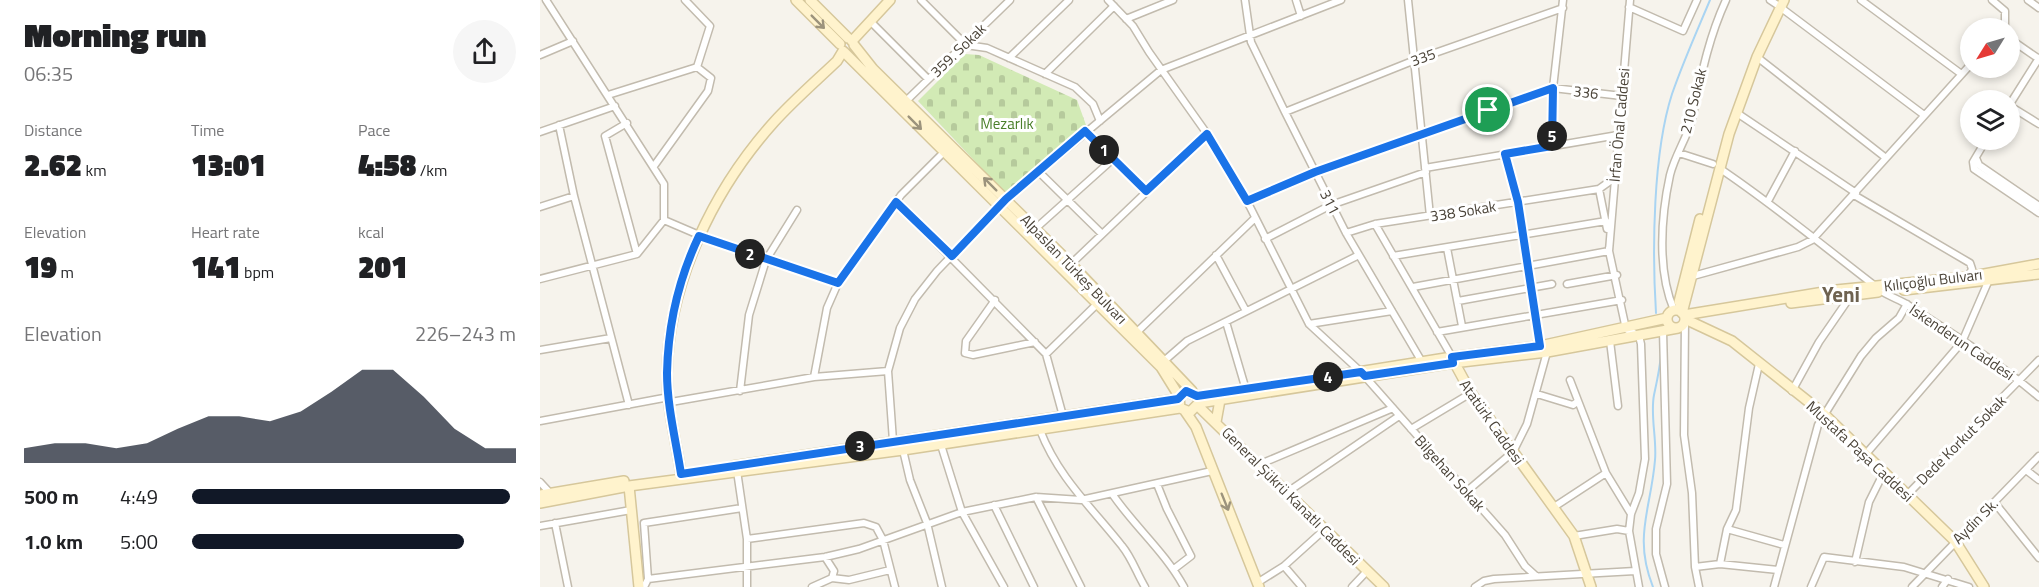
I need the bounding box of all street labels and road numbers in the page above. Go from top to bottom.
street label: 359. Sokak [925,18,991,82]
street label: 335 [1407,42,1439,72]
street label: 210 Sokak [1674,66,1712,136]
street label: İrfan Önal Caddesi [1603,67,1635,183]
street label: 336 [1572,79,1600,105]
street label: 311 [1314,186,1346,218]
street label: 338 Sokak [1428,194,1498,228]
street label: Alpaslan Türkeş Bulvarı [1015,209,1133,329]
street label: Kılıçoğlu Bulvarı [1882,263,1984,297]
street label: İskenderun Caddesi [1905,298,2019,386]
street label: Atatürk Caddesi [1454,375,1530,469]
street label: Dede Korkut Sokak [1911,390,2011,490]
street label: Mustafa Paşa Caddesi [1801,395,1919,507]
street label: General Şükrü Kanatlı Caddesi [1216,421,1366,571]
street label: Bilgehan Sokak [1409,430,1491,516]
street label: Aydin Sk. [1947,493,2003,549]

